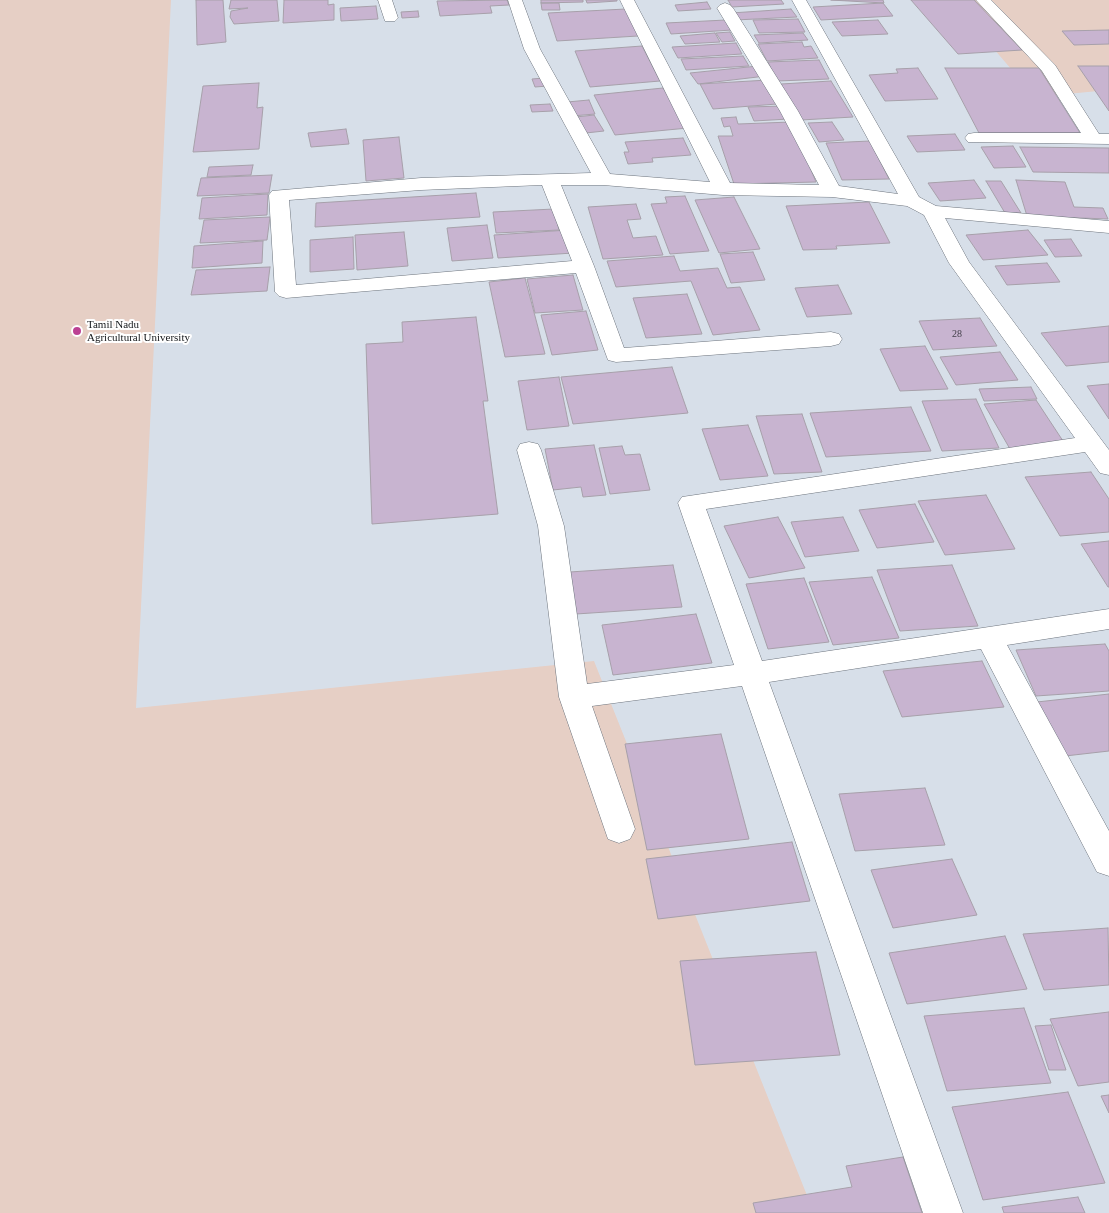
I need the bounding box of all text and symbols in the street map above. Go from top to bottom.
place label: Tamil Nadu Agricultural University [87,318,190,344]
marker: Tamil Nadu Agricultural University [71,325,83,337]
house number: 28 [952,328,962,340]

